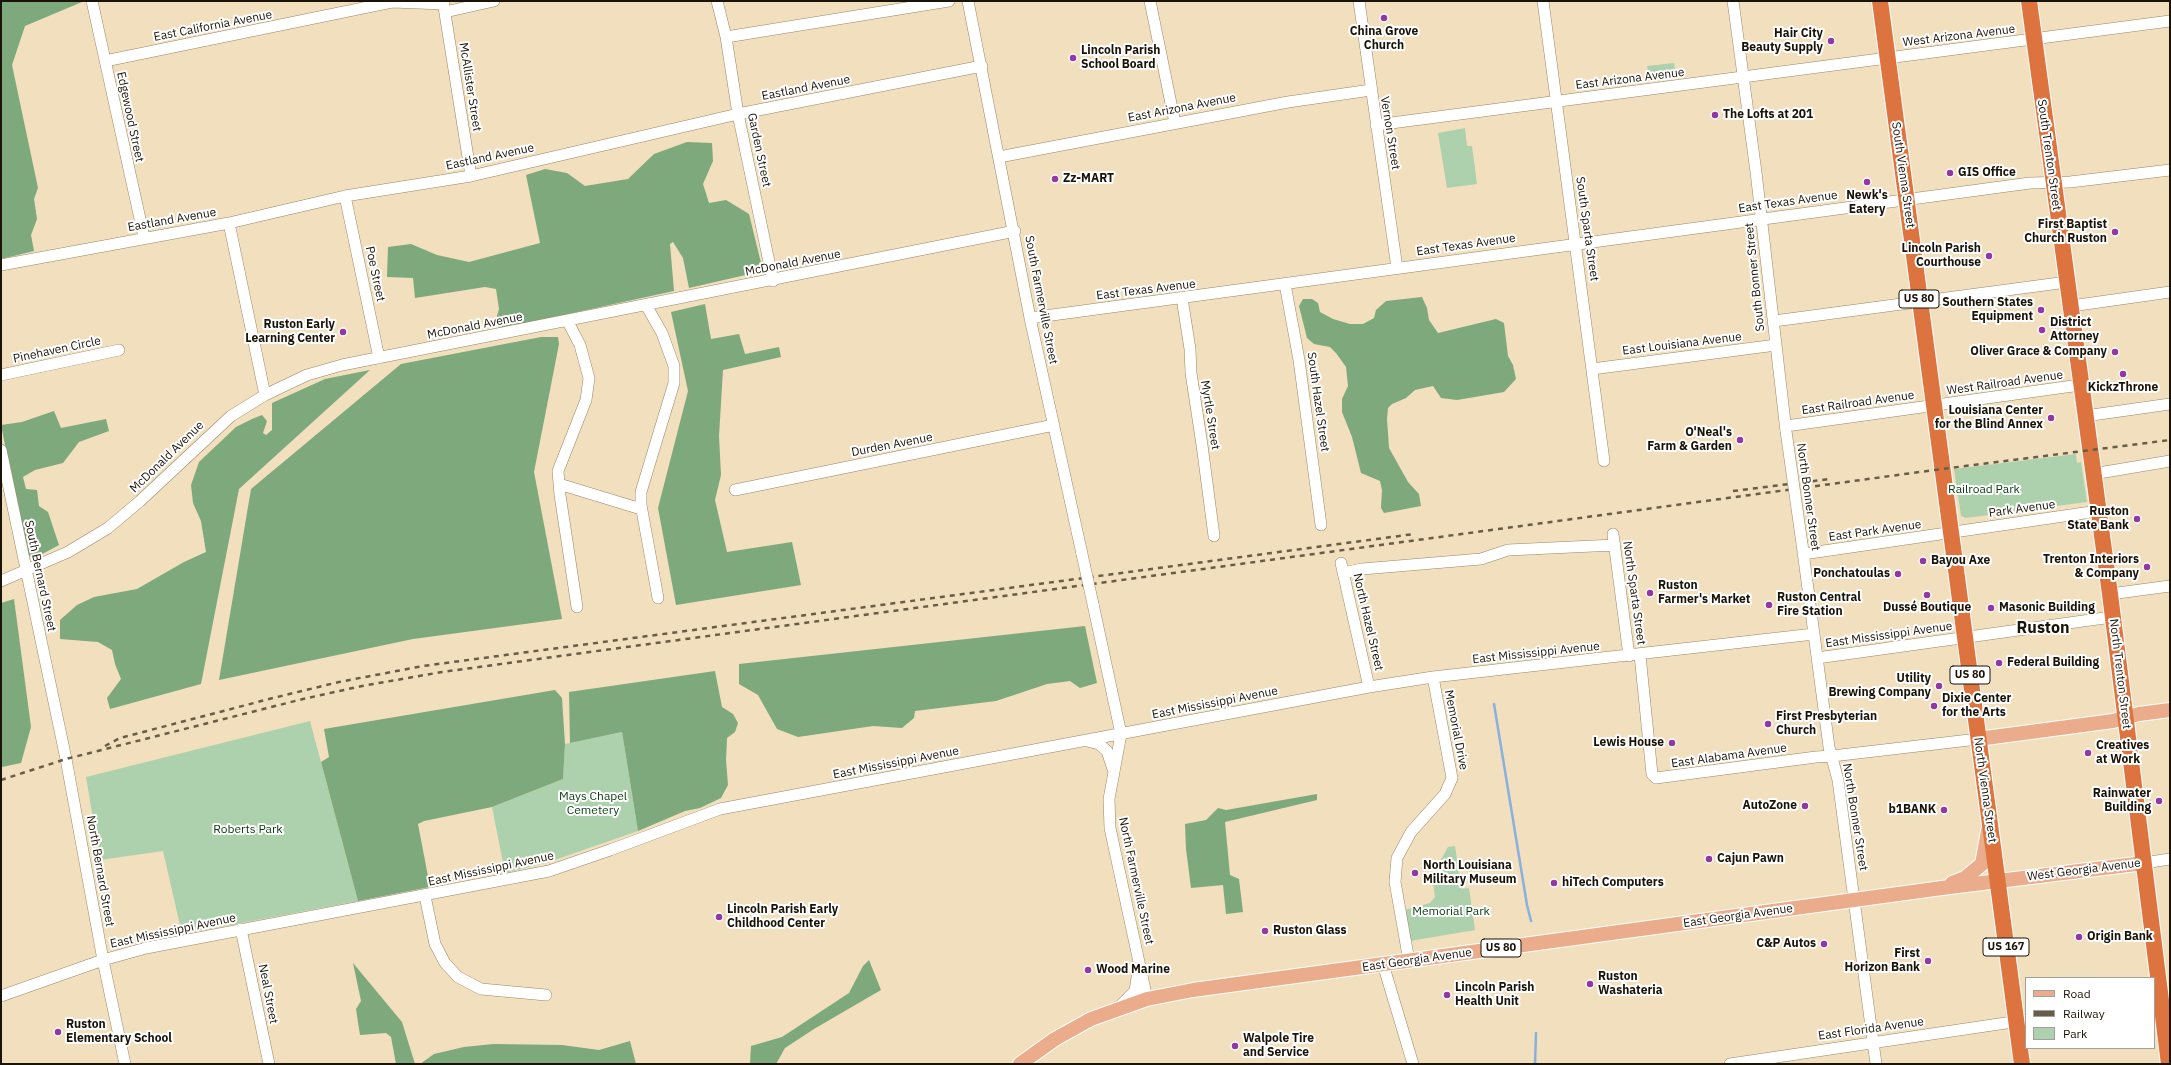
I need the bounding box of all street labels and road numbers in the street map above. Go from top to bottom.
street label: East California Avenue [153,7,273,45]
street label: West Arizona Avenue [1902,22,2016,50]
street label: McAllister Street [456,42,484,132]
street label: East Arizona Avenue [1575,65,1685,93]
street label: Edgewood Street [113,71,147,163]
street label: Eastland Avenue [761,72,851,104]
street label: East Arizona Avenue [1127,90,1237,126]
street label: Vernon Street [1377,95,1403,171]
street label: South Trenton Street [2034,99,2064,211]
street label: Garden Street [744,112,774,188]
street label: South Vienna Street [1888,121,1918,229]
street label: Eastland Avenue [445,141,535,173]
street label: South Sparta Street [1573,176,1601,282]
street label: East Texas Avenue [1737,188,1839,216]
street label: Eastland Avenue [127,205,217,235]
street label: South Bonner Street [1742,222,1768,332]
street label: East Texas Avenue [1415,231,1517,259]
street label: South Farmerville Street [1021,234,1061,366]
street label: Poe Street [362,245,388,303]
street label: McDonald Avenue [744,247,842,279]
street label: East Texas Avenue [1096,277,1196,303]
road number: US 80 [1899,290,1939,308]
street label: McDonald Avenue [426,310,524,342]
street label: East Louisiana Avenue [1622,330,1742,358]
street label: Pinehaven Circle [12,334,102,366]
street label: South Hazel Street [1304,351,1332,453]
street label: West Railroad Avenue [1946,368,2064,398]
street label: Myrtle Street [1197,379,1223,451]
street label: East Railroad Avenue [1801,388,1915,418]
street label: McDonald Avenue [127,418,207,496]
street label: Durden Avenue [850,430,934,460]
street label: North Bonner Street [1793,442,1823,552]
street label: Park Avenue [1988,497,2056,521]
street label: East Park Avenue [1828,517,1922,545]
street label: South Bernard Street [21,519,59,633]
street label: North Sparta Street [1620,540,1648,646]
street label: North Hazel Street [1350,572,1386,672]
street label: North Trenton Street [2106,618,2134,730]
street label: East Mississippi Avenue [1825,619,1953,651]
street label: East Mississippi Avenue [1472,639,1600,667]
road number: US 80 [1950,666,1990,684]
street label: East Mississippi Avenue [1151,684,1279,722]
street label: Memorial Drive [1441,689,1471,771]
street label: North Vienna Street [1970,736,2000,844]
street label: East Alabama Avenue [1670,741,1788,771]
street label: East Mississippi Avenue [832,744,960,782]
street label: North Bonner Street [1839,762,1871,872]
street label: North Bernard Street [83,814,117,928]
street label: North Farmerville Street [1115,816,1157,946]
street label: East Mississippi Avenue [427,849,555,889]
street label: West Georgia Avenue [2026,856,2142,884]
street label: East Georgia Avenue [1682,901,1794,931]
street label: East Mississippi Avenue [109,911,237,951]
road number: US 167 [1983,938,2029,956]
road number: US 80 [1481,939,1521,957]
street label: East Georgia Avenue [1361,945,1473,975]
street label: Neal Street [255,963,281,1025]
street label: East Florida Avenue [1817,1014,1925,1044]

